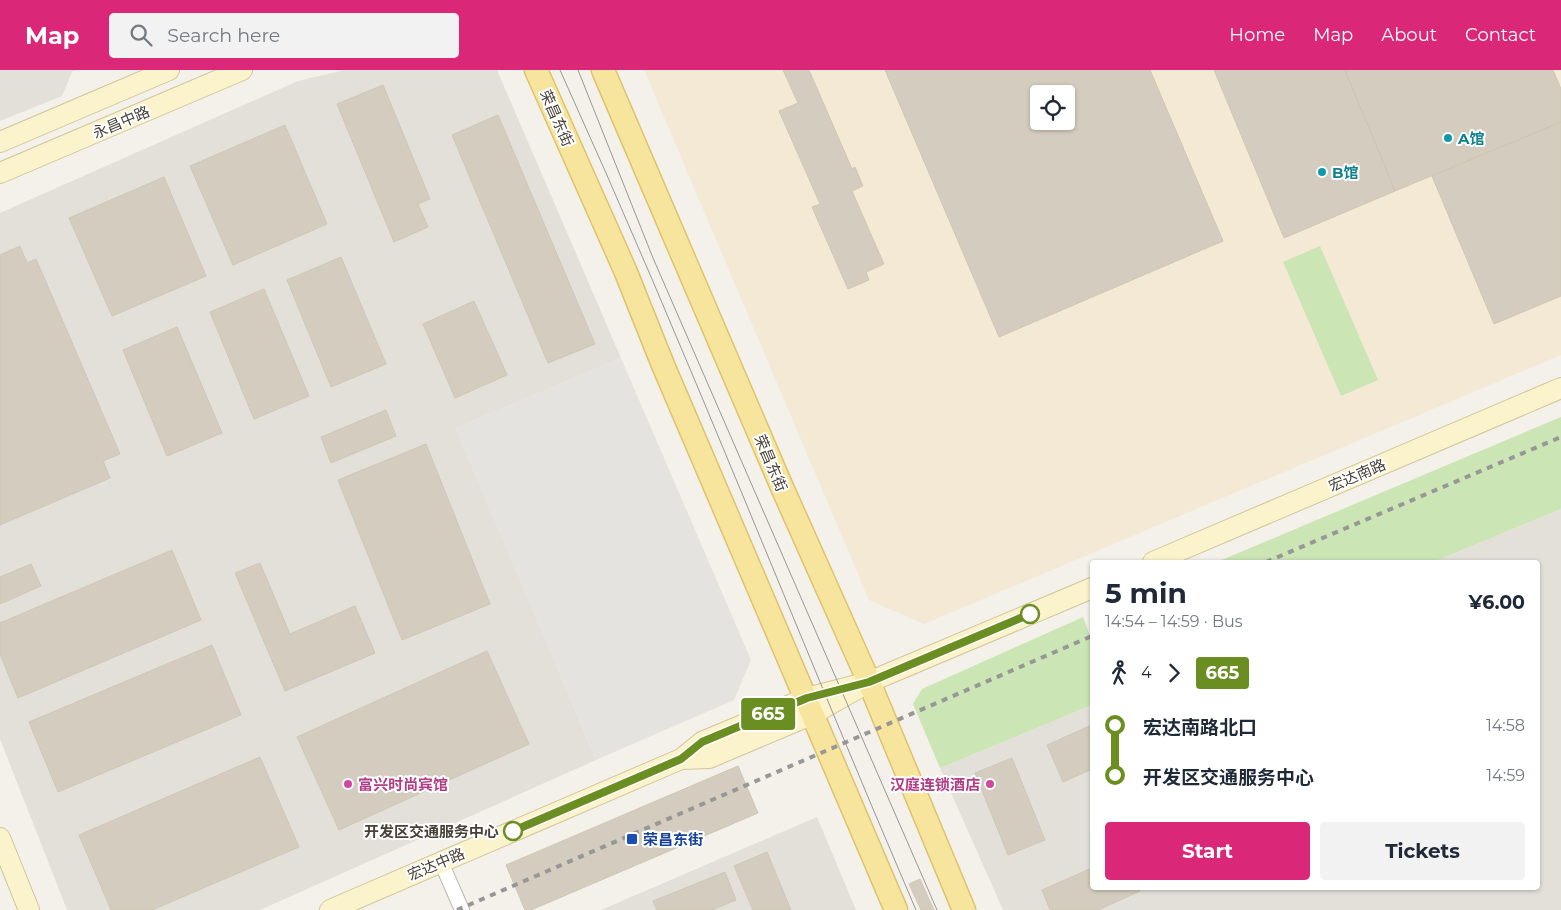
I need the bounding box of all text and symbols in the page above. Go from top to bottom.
search box [109,13,459,58]
text: Map [25,21,79,50]
icon: search [127,21,155,49]
text: Search here [167,24,280,47]
text: Home [1229,24,1285,46]
text: Map [1313,24,1353,46]
text: About [1381,24,1437,46]
text: Contact [1465,24,1536,46]
map controls [1030,85,1075,130]
button: locate [1030,85,1075,130]
street label: 荣昌东街 [536,87,578,149]
street label: 永昌中路 [90,102,152,142]
place label: A馆 [1457,129,1485,148]
marker: A馆 [1442,132,1454,144]
place label: B馆 [1332,163,1358,182]
marker: B馆 [1316,166,1328,178]
street label: 荣昌东街 [751,432,791,494]
street label: 宏达南路 [1326,455,1388,495]
text: 5 min [1105,576,1187,610]
text: ¥6.00 [1468,591,1525,614]
unlabelled marker [1020,604,1040,624]
text: 14:54 – 14:59 · Bus [1105,612,1243,631]
icon: walk [1105,659,1133,687]
icon: forward [1160,659,1188,687]
text: 665 [1206,662,1239,684]
text: 4 [1141,663,1152,682]
line badge: 665 [739,698,797,730]
text: 665 [751,703,785,725]
text: 宏达南路北口 [1143,716,1257,739]
text: 14:58 [1486,716,1525,735]
text: 开发区交通服务中心 [1143,766,1314,789]
text: 14:59 [1486,766,1525,785]
place label: 富兴时尚宾馆 [358,775,448,794]
place label: 汉庭连锁酒店 [890,775,980,794]
marker: 富兴时尚宾馆 [342,778,354,790]
marker: 汉庭连锁酒店 [984,778,996,790]
marker: 开发区交通服务中心 [503,821,523,841]
place label: 开发区交通服务中心 [364,822,499,841]
button: Start [1105,822,1310,880]
button: Tickets [1320,822,1525,880]
place label: 荣昌东街 [643,830,703,849]
marker: 荣昌东街 [625,832,639,846]
street label: 宏达中路 [405,844,467,884]

